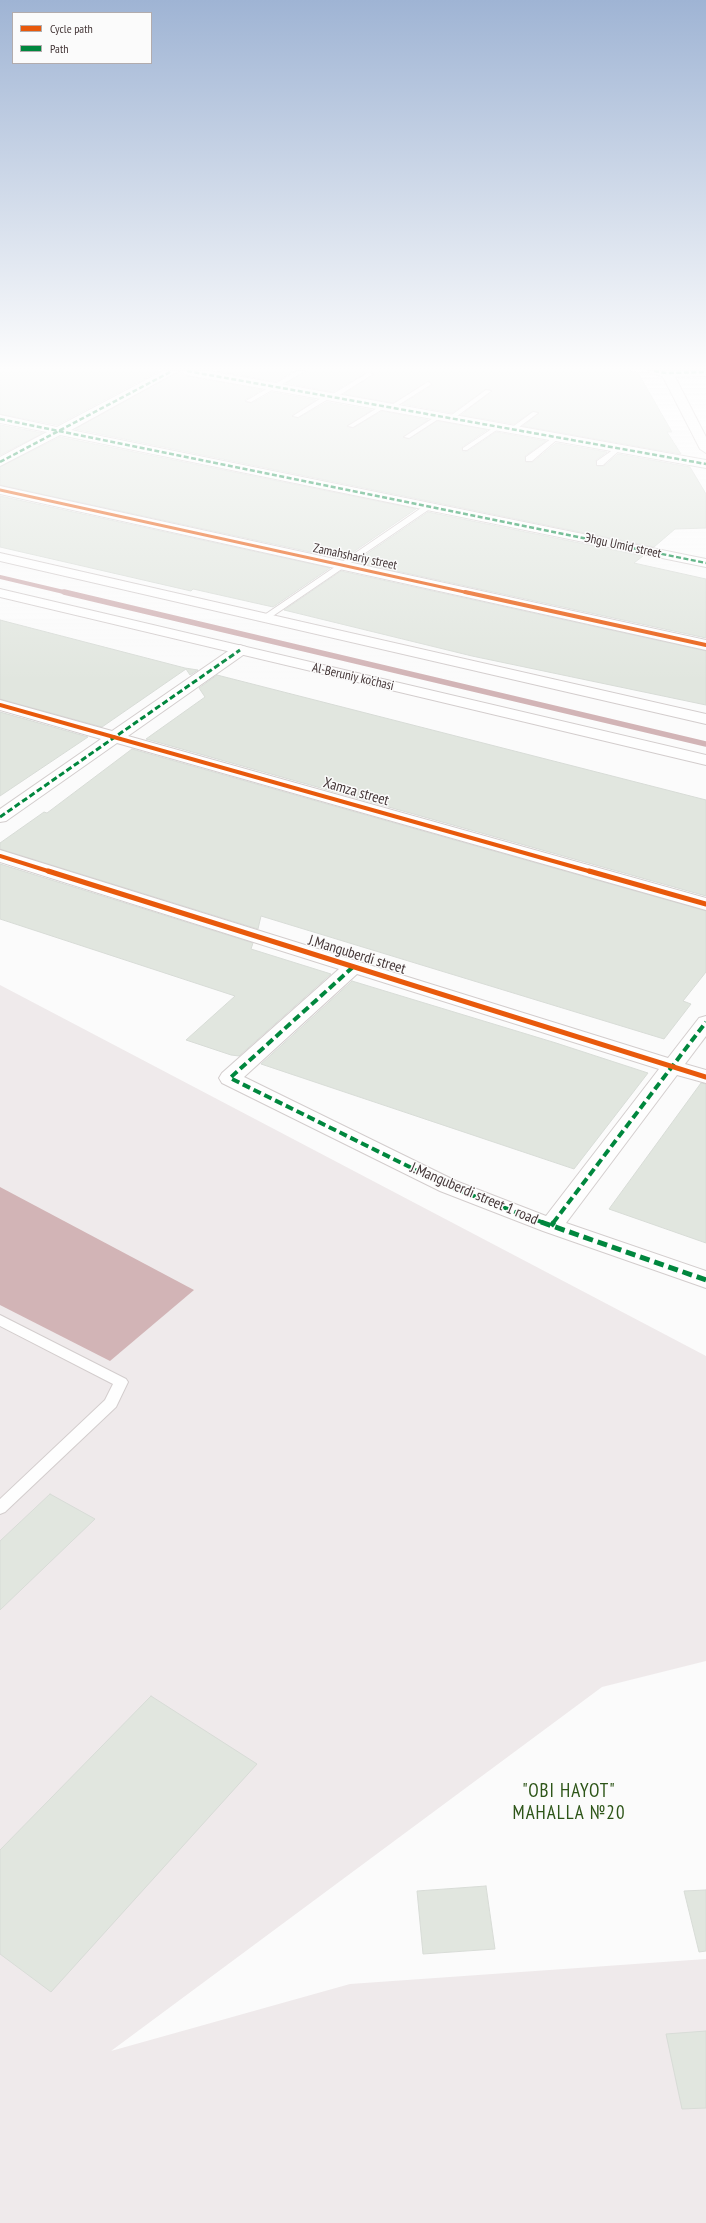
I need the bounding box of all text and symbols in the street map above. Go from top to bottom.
legend [12,12,152,64]
text: Cycle path [50,21,93,36]
text: Path [50,41,68,56]
street label: Эhgu Umid street [583,530,663,562]
street label: Zamahshariy street [312,541,398,573]
street label: Al-Beruniy ko’chasi [311,660,395,694]
street label: Xamza street [321,774,391,810]
street label: J.Manguberdi street [306,932,408,978]
street label: J.Manguberdi street 1 road [407,1159,541,1229]
district label: "OBI HAYOT" MAHALLA №20 [513,1781,625,1825]

